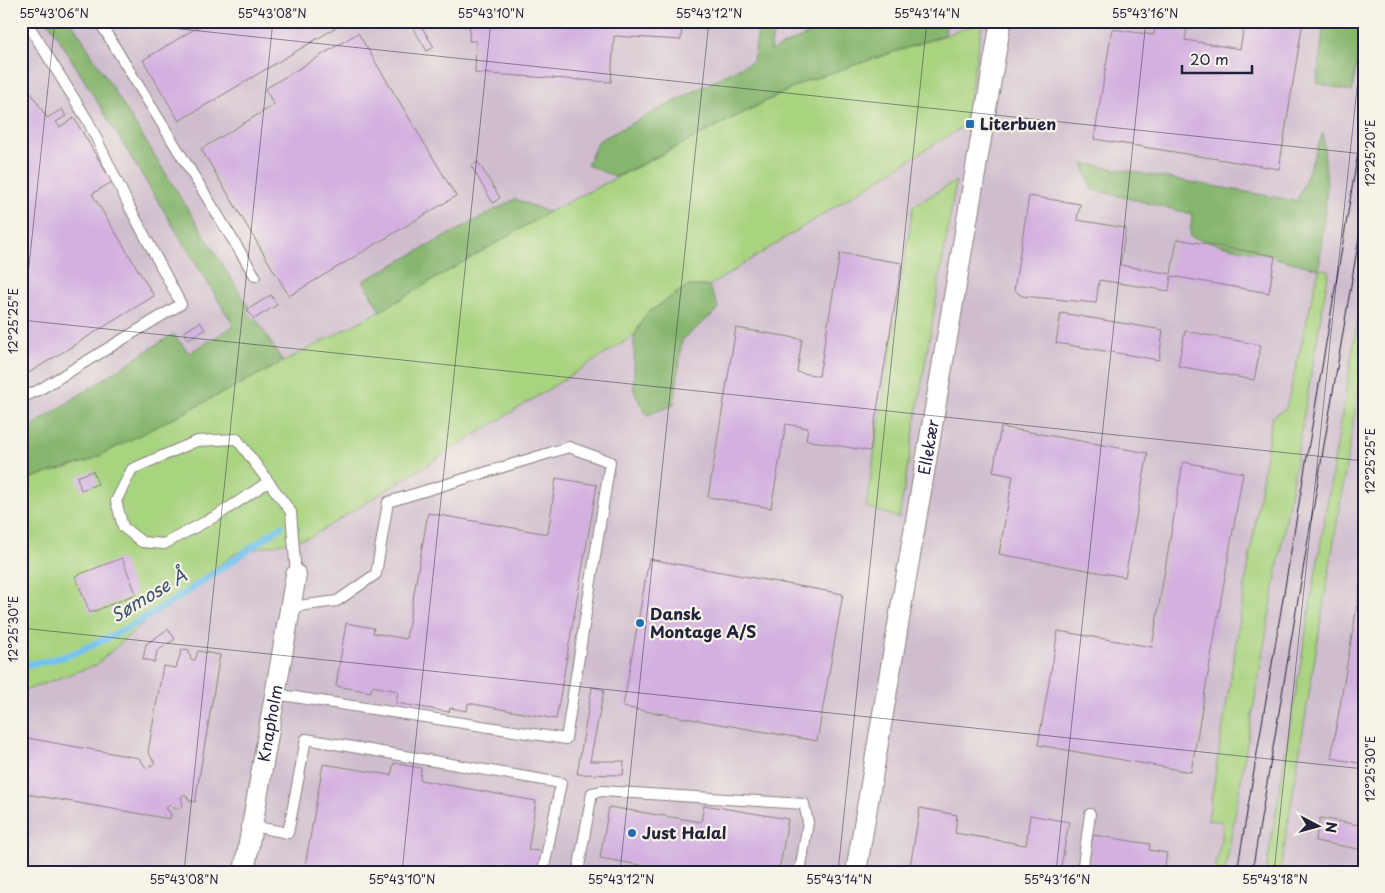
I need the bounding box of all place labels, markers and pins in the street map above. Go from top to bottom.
place label: Literbuen [980,111,1056,135]
marker: Literbuen [964,118,976,130]
place label: Dansk Montage A/S [650,601,756,643]
marker: Dansk Montage A/S [634,617,646,629]
place label: Just Halal [642,820,726,844]
marker: Just Halal [626,827,638,839]

